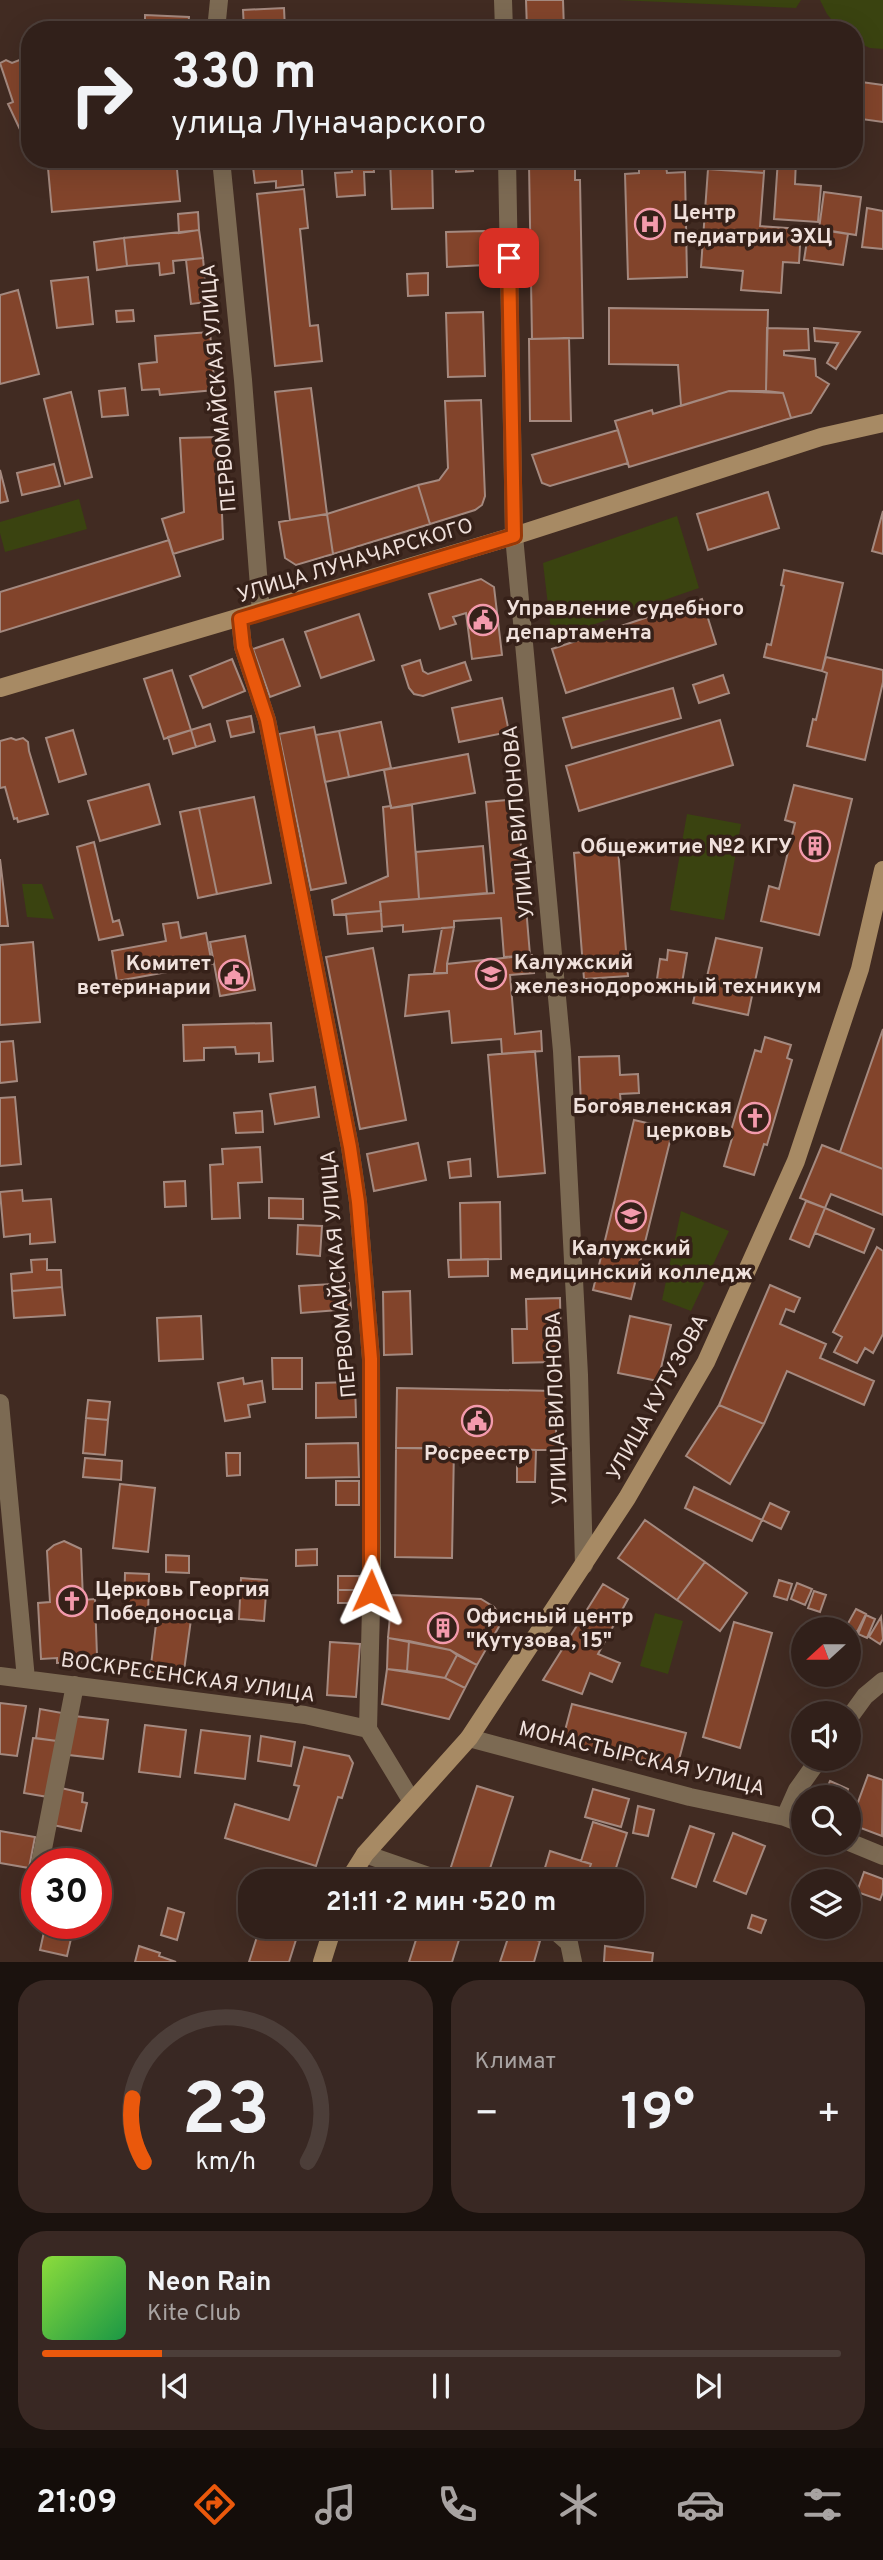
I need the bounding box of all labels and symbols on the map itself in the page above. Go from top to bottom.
place label: Центр педиатрии ЭХЦ [673,200,833,251]
hospital icon: Центр педиатрии ЭХЦ [633,207,667,241]
pin [479,228,539,288]
street label: ПЕРВОМАЙСКАЯ УЛИЦА [194,263,244,513]
street label: УЛИЦА ЛУНАЧАРСКОГО [234,513,477,610]
place label: Управление судебного департамента [506,596,744,647]
public building icon: Управление судебного департамента [466,603,500,637]
street label: УЛИЦА ВИЛОНОВА [498,724,541,920]
building icon: Общежитие №2 КГУ [798,829,832,863]
place label: Общежитие №2 КГУ [580,834,792,861]
place label: Калужский железнодорожный техникум [514,950,821,1001]
place label: Комитет ветеринарии [77,951,211,1002]
school or university icon: Калужский железнодорожный техникум [474,957,508,991]
public building icon: Комитет ветеринарии [217,958,251,992]
place label: Богоявленская церковь [573,1094,732,1145]
church icon: Богоявленская церковь [738,1101,772,1135]
street label: ПЕРВОМАЙСКАЯ УЛИЦА [314,1149,364,1399]
school or university icon: Калужский медицинский колледж [614,1199,648,1233]
place label: Калужский медицинский колледж [509,1236,753,1287]
street label: УЛИЦА КУТУЗОВА [601,1310,715,1486]
street label: УЛИЦА ВИЛОНОВА [541,1311,574,1505]
public building icon: Росреестр [460,1404,494,1438]
place label: Росреестр [424,1441,530,1468]
position arrow [334,1554,408,1628]
place label: Церковь Георгия Победоносца [95,1577,270,1628]
church icon: Церковь Георгия Победоносца [55,1584,89,1618]
place label: Офисный центр "Кутузова, 15" [466,1604,634,1655]
building icon: Офисный центр "Кутузова, 15" [426,1611,460,1645]
north arrow [791,1617,861,1687]
street label: ВОСКРЕСЕНСКАЯ УЛИЦА [59,1647,317,1710]
street label: МОНАСТЫРСКАЯ УЛИЦА [516,1716,768,1803]
speed limit sign: 30 [21,1848,112,1939]

